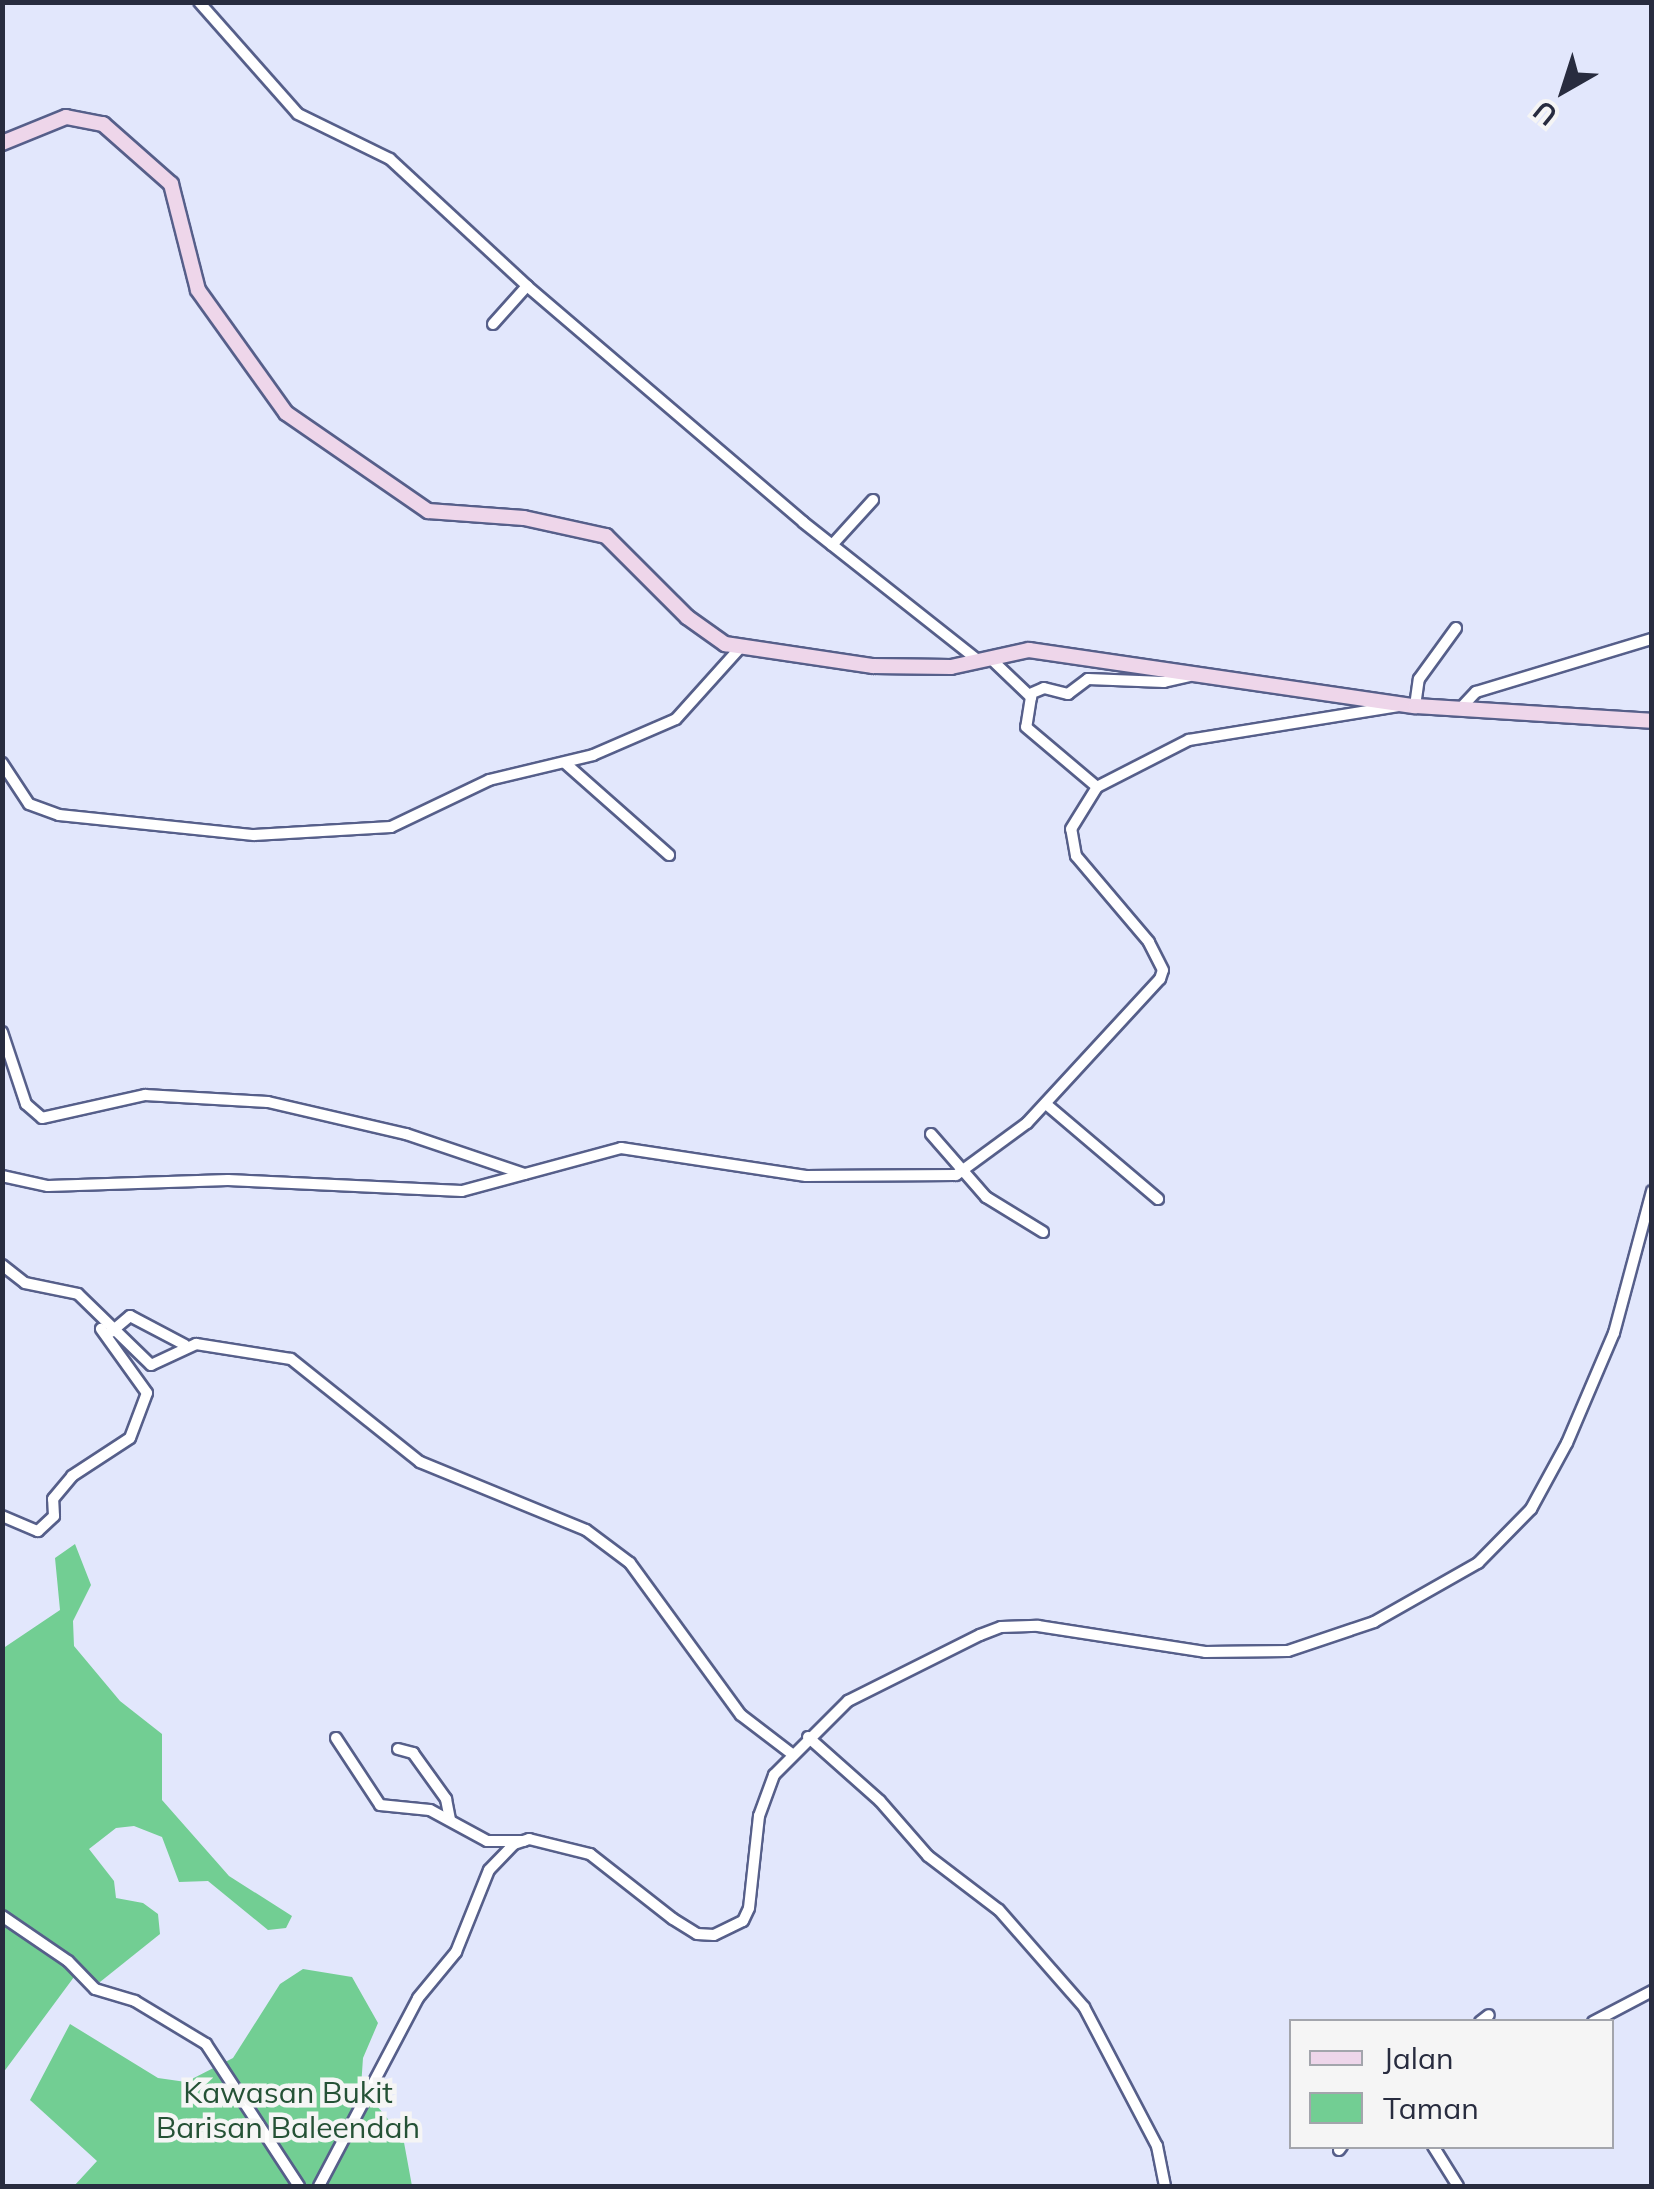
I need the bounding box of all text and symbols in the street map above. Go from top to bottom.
north arrow [1514,40,1614,140]
text: U [1526,94,1564,134]
legend [1289,2019,1614,2149]
text: Jalan [1383,2039,1454,2077]
park label: Kawasan Bukit Barisan Baleendah [156,2074,420,2144]
text: Taman [1383,2089,1479,2127]

